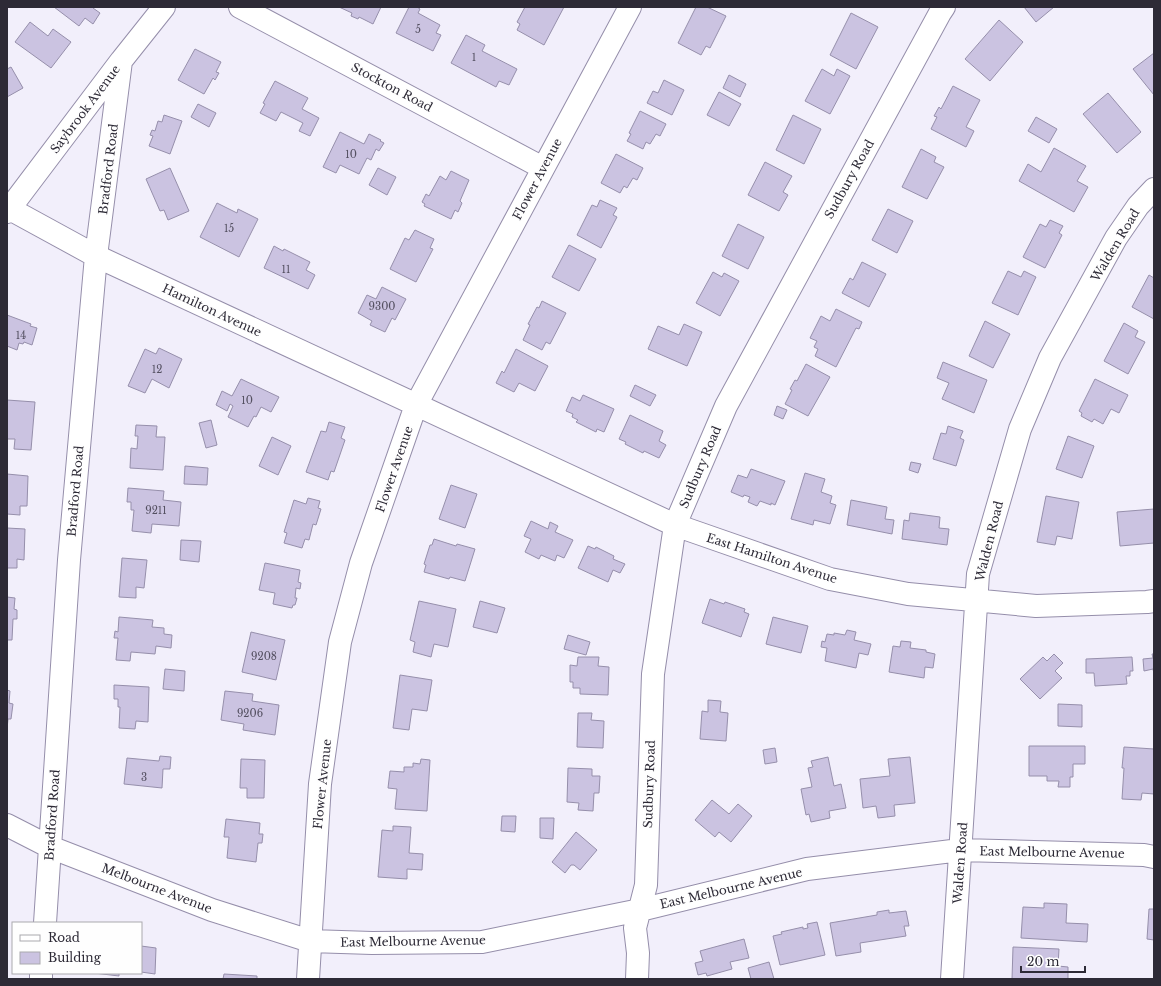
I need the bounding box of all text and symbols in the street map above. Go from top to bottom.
house number: 5 [415,23,421,36]
house number: 1 [472,51,476,64]
street label: Stockton Road [349,59,435,115]
street label: Saybrook Avenue [47,62,123,156]
street label: Bradford Road [95,123,121,215]
street label: Flower Avenue [509,135,565,222]
street label: Sudbury Road [821,137,877,221]
house number: 10 [345,148,357,161]
street label: Walden Road [1087,206,1143,285]
house number: 15 [224,222,234,235]
house number: 11 [282,263,290,276]
street label: Hamilton Avenue [160,280,264,340]
house number: 9300 [369,300,395,313]
house number: 14 [16,329,26,342]
house number: 12 [152,363,162,376]
house number: 10 [241,394,253,407]
street label: Sudbury Road [676,423,724,511]
street label: Flower Avenue [372,424,416,514]
street label: Bradford Road [64,445,86,537]
street label: Walden Road [972,499,1006,584]
house number: 9211 [145,504,167,517]
street label: East Hamilton Avenue [705,530,839,586]
house number: 9208 [251,650,277,663]
house number: 9206 [237,707,263,720]
street label: Flower Avenue [310,738,334,830]
street label: Sudbury Road [640,740,658,828]
street label: Bradford Road [41,769,63,861]
house number: 3 [141,771,147,784]
street label: Walden Road [950,821,970,906]
street label: East Melbourne Avenue [979,843,1125,861]
street label: Melbourne Avenue [100,860,214,916]
street label: East Melbourne Avenue [658,864,804,912]
legend [12,922,142,974]
text: Road [48,930,80,945]
street label: East Melbourne Avenue [340,932,486,950]
scale bar [1021,948,1085,974]
text: Building [48,950,102,965]
text: 20 m [1027,954,1059,969]

